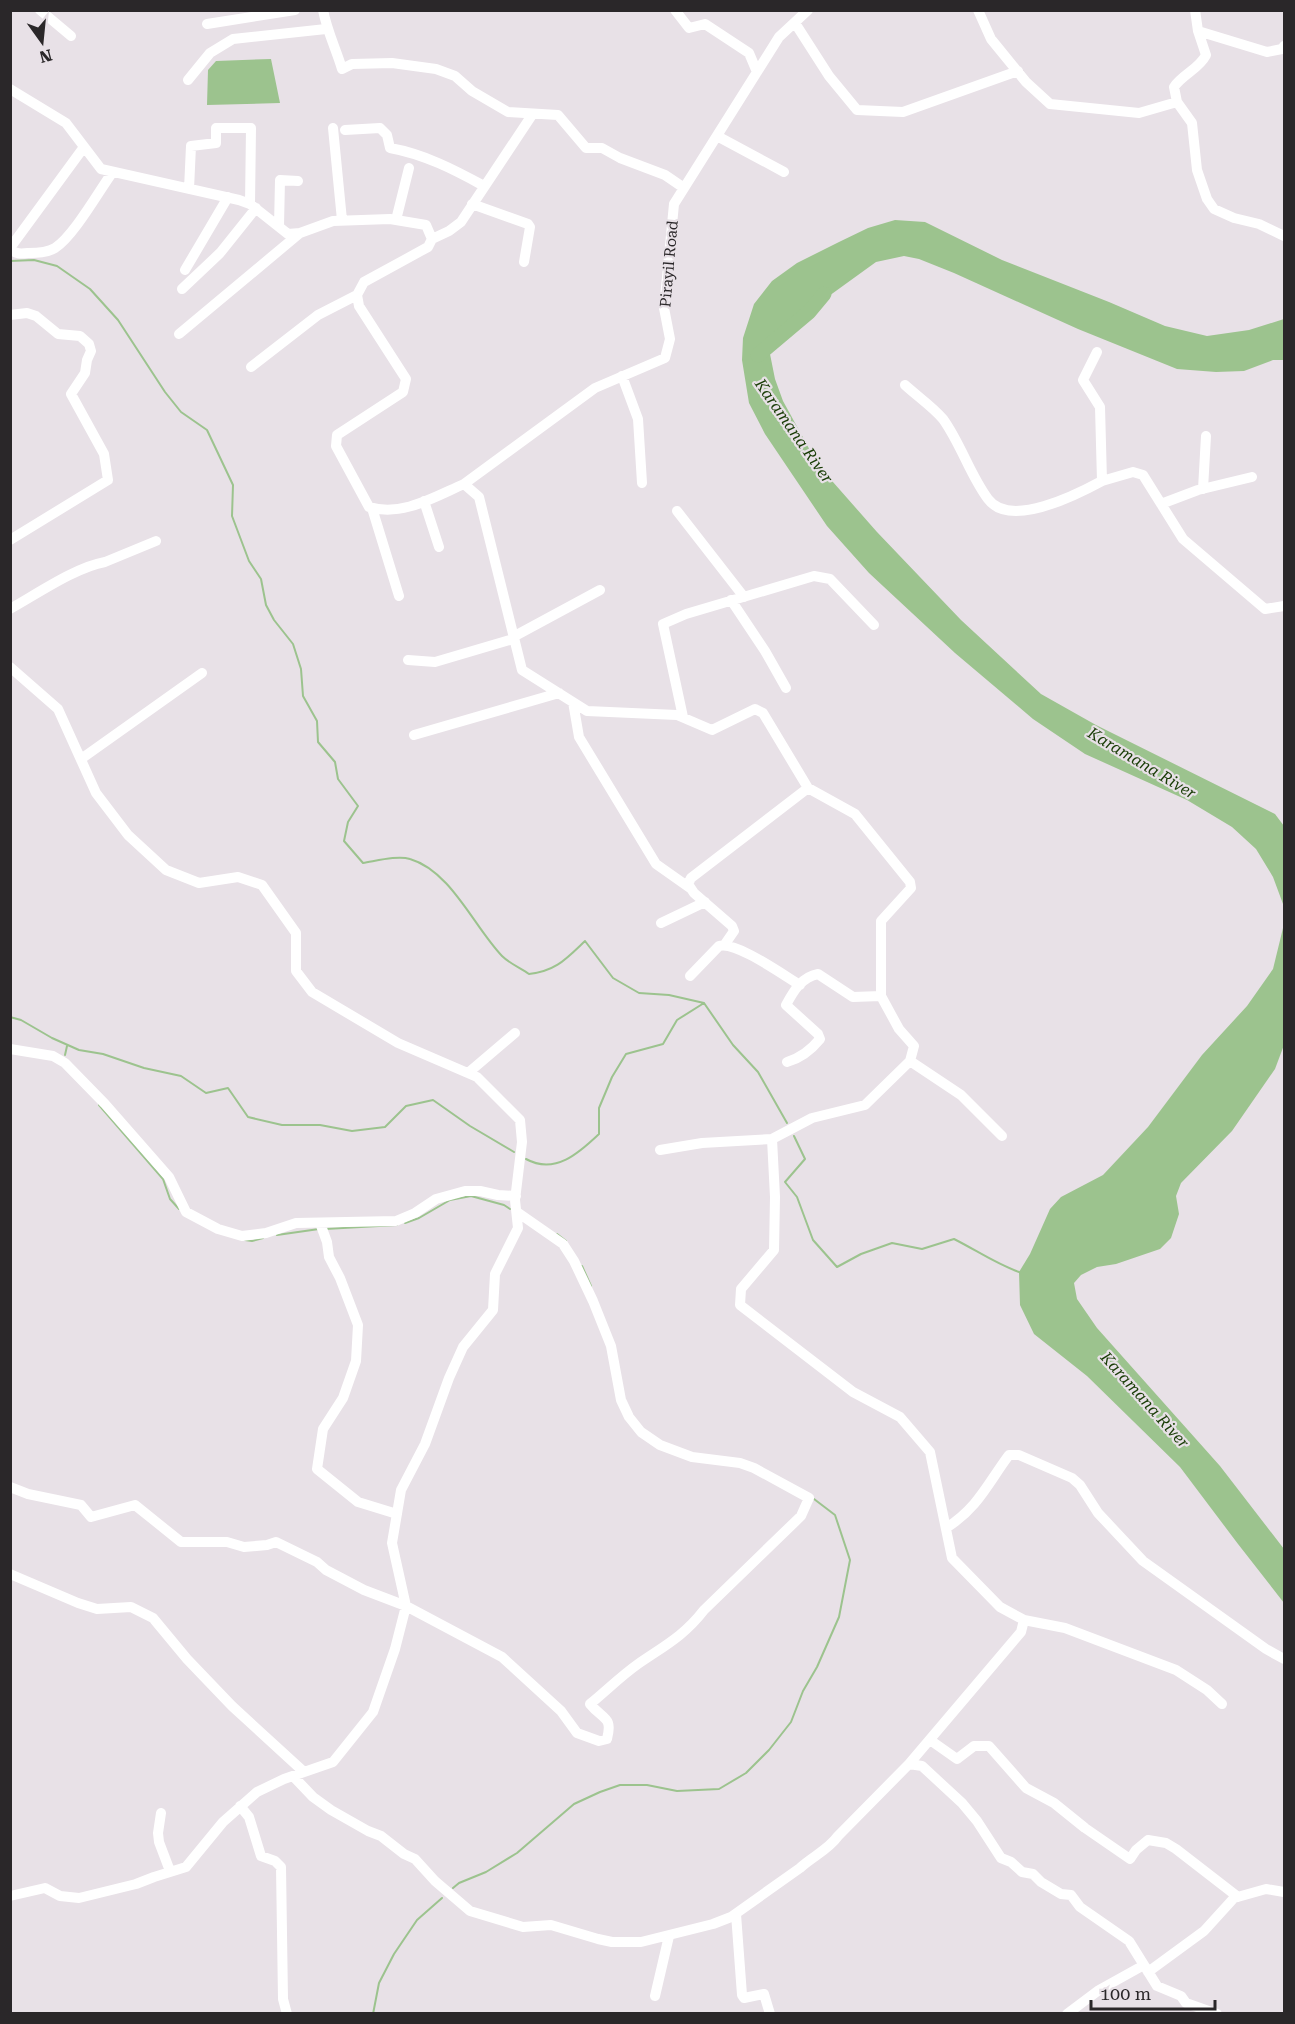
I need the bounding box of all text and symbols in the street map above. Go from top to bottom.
north arrow [12,12,72,72]
text: N [37,45,54,67]
street label: Pirayil Road [656,219,682,308]
water label: Karamana River [750,374,837,487]
water label: Karamana River [1084,723,1200,803]
water label: Karamana River [1096,1347,1193,1452]
scale bar [1091,1973,1216,2011]
text: 100 m [1100,1983,1151,2004]

